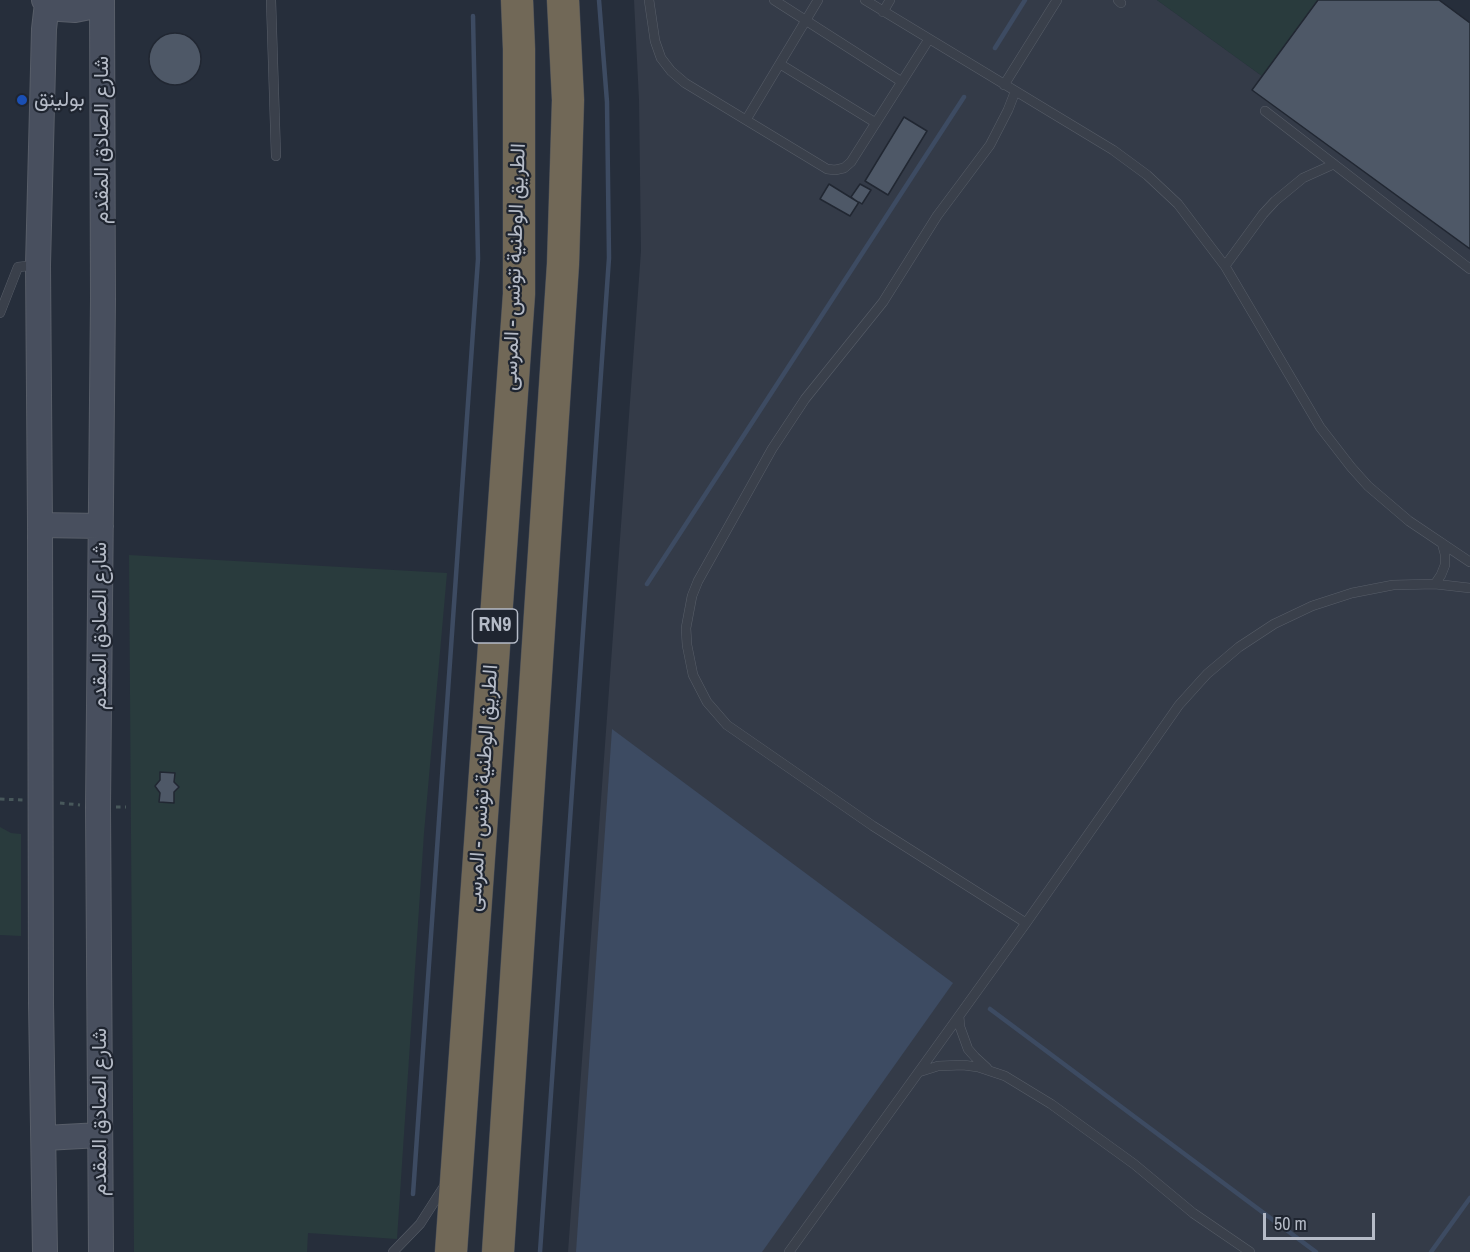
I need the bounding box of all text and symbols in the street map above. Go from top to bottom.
street label: شارع الصادق المقدم [89,56,115,224]
place label: بولينق [34,87,85,113]
marker: بولينق [15,93,29,107]
street label: الطريق الوطنية تونس - المرسى [498,143,532,391]
street label: شارع الصادق المقدم [87,542,113,710]
road number: RN9 [472,609,518,643]
street label: الطريق الوطنية تونس - المرسى [462,664,504,912]
street label: شارع الصادق المقدم [87,1028,113,1196]
scale bar [1266,1201,1378,1239]
text: 50 m [1274,1211,1307,1236]

